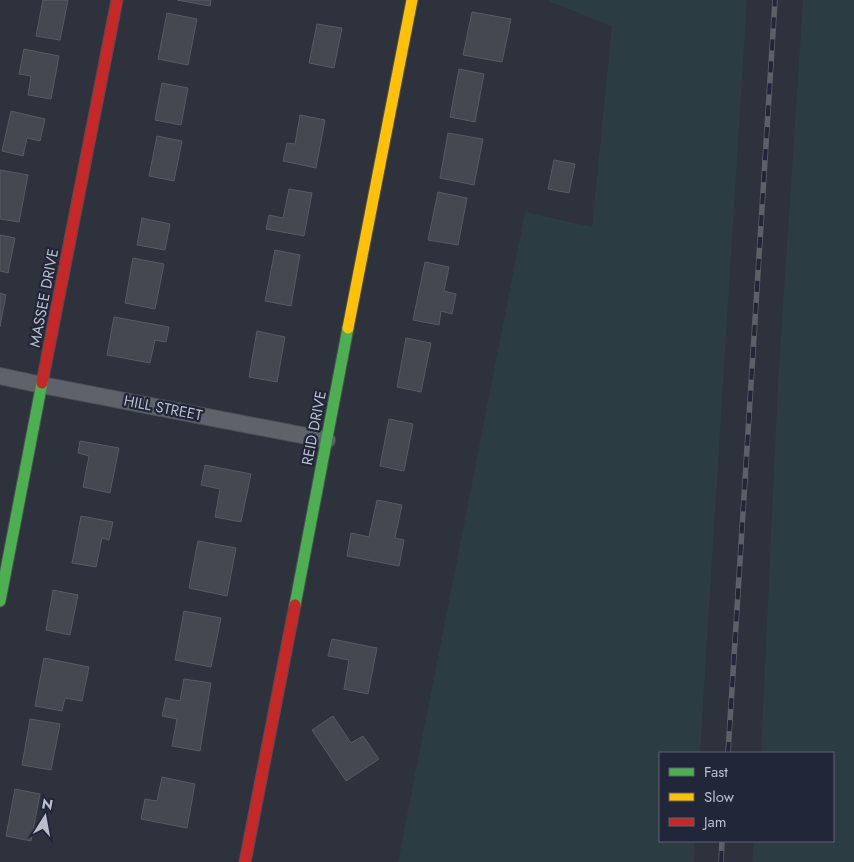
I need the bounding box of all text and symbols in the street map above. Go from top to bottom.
street label: MASSEE DRIVE [24,247,64,349]
street label: REID DRIVE [296,389,332,467]
street label: HILL STREET [122,390,204,426]
legend [659,752,834,842]
text: Fast [704,761,728,783]
text: Slow [704,786,735,808]
north arrow [20,792,70,842]
text: N [40,793,55,815]
text: Jam [702,811,727,833]

